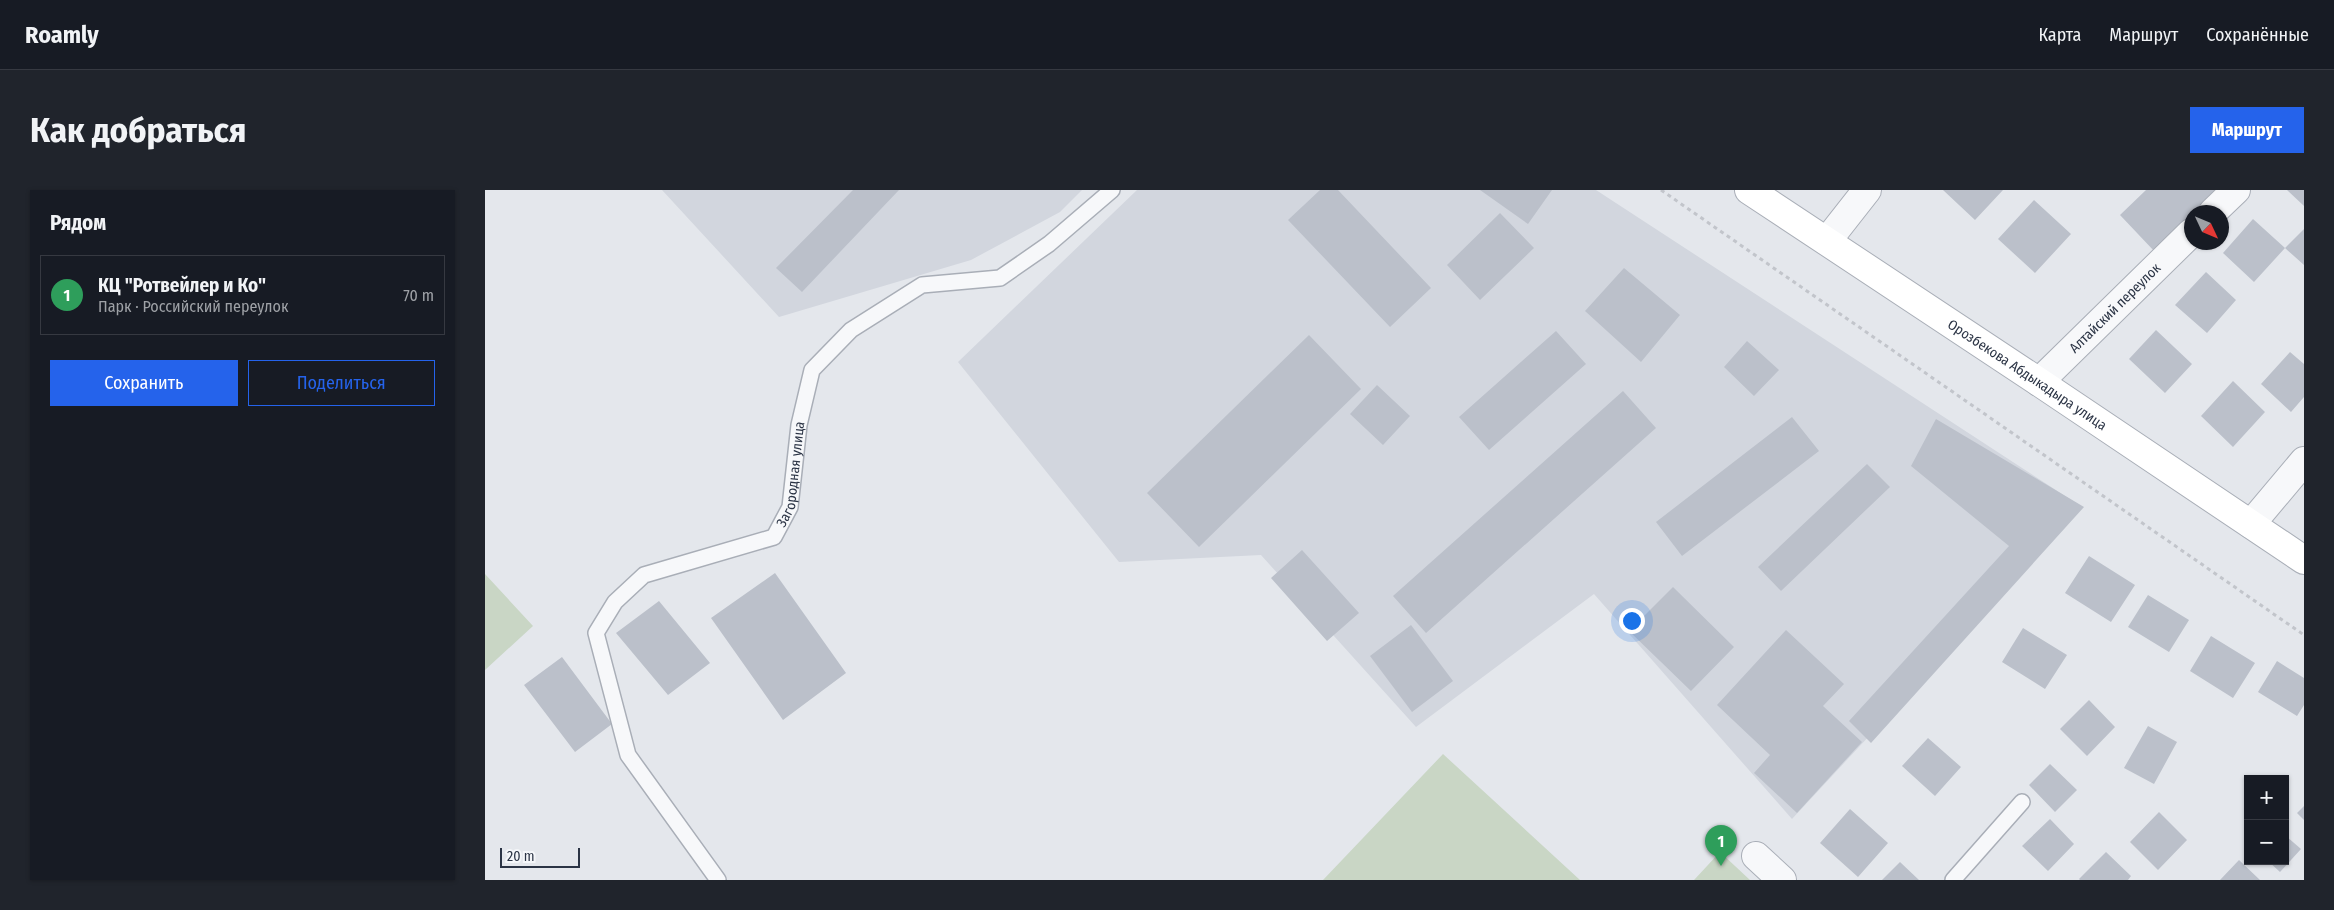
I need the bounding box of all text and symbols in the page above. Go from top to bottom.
text: Roamly [25,21,99,49]
text: Карта [2038,24,2081,46]
text: Маршрут [2109,24,2178,46]
text: Сохранённые [2206,24,2309,46]
button: Маршрут [2190,107,2304,153]
text: Как добраться [30,109,247,151]
north arrow [2184,205,2229,250]
text: Рядом [50,210,106,236]
street label: Алтайский переулок [2066,259,2164,356]
text: КЦ "Ротвейлер и Ко" [98,274,266,297]
text: 1 [64,286,70,305]
text: 70 m [403,286,434,305]
text: Парк · Российский переулок [98,297,288,316]
street label: Орозбекова Абдыкадыра улица [1945,315,2110,434]
button: Сохранить [50,360,238,406]
button: Поделиться [248,360,435,406]
street label: Загородная улица [772,419,808,530]
your location [1619,608,1645,634]
map controls [2244,775,2289,865]
button: + [2244,775,2289,820]
button: − [2244,820,2289,865]
pin: 1 [1705,825,1737,866]
scale bar [500,845,580,868]
text: 20 m [507,848,535,865]

